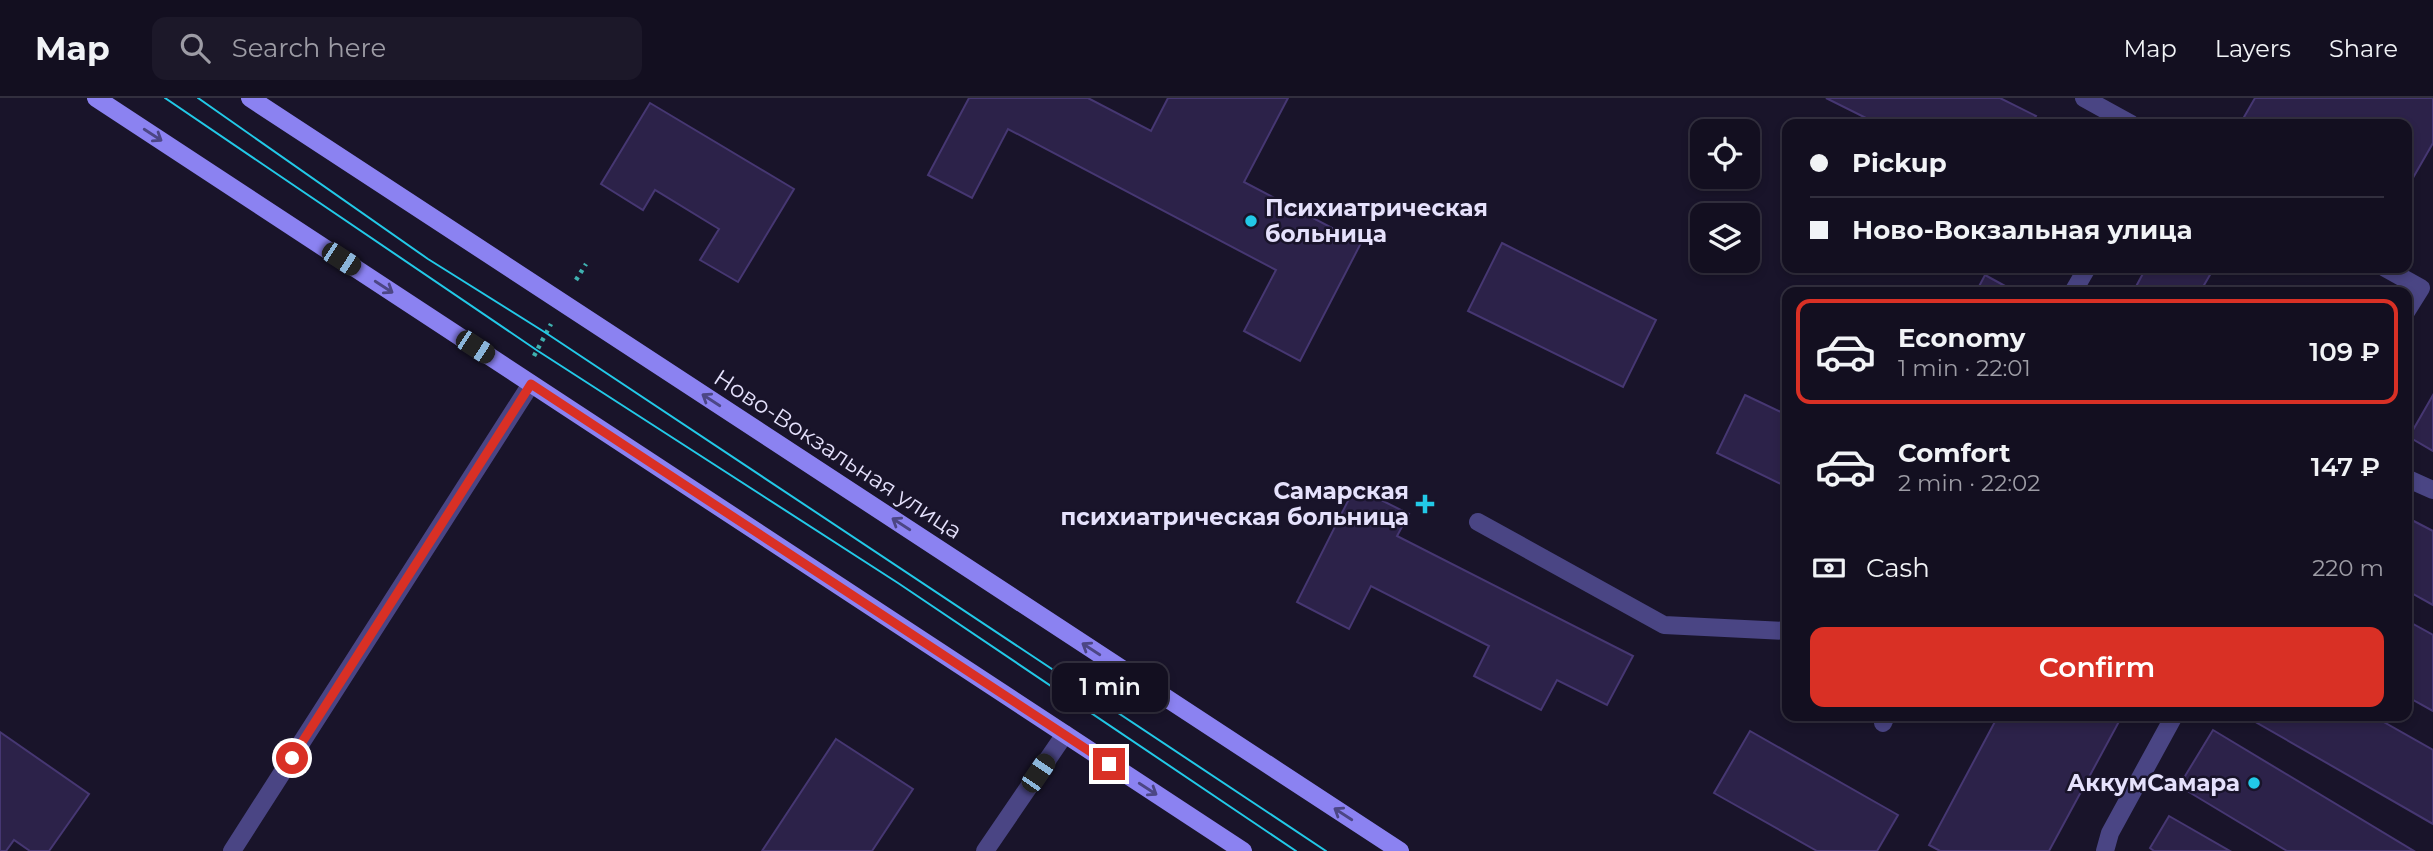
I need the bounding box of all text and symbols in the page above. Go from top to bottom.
search box [152,17,642,80]
text: Map [35,28,110,68]
icon: search [176,29,214,67]
text: Search here [232,32,386,64]
text: Map [2123,34,2177,63]
text: Layers [2215,34,2291,63]
text: Share [2329,34,2398,63]
map controls [1690,119,1760,273]
button: locate [1690,119,1760,189]
one-way arrow [143,128,162,143]
text: Pickup [1852,147,1947,179]
place label: Психиатрическая больница [1265,194,1488,248]
button: layers [1690,203,1760,273]
marker: Психиатрическая больница [1243,213,1259,229]
text: Ново-Вокзальная улица [1852,214,2192,246]
car [318,239,365,279]
one-way arrow [374,280,393,295]
icon: car [1814,320,1877,383]
text: Economy [1898,322,2025,354]
car [452,327,499,367]
text: 109 ₽ [2309,336,2380,368]
text: 1 min · 22:01 [1898,354,2031,382]
street label: Ново-Вокзальная улица [709,363,967,545]
one-way arrow [701,392,721,406]
icon: car [1814,435,1877,498]
text: Comfort [1898,437,2010,469]
text: 147 ₽ [2311,451,2380,483]
text: 2 min · 22:02 [1898,469,2040,497]
place label: Самарская психиатрическая больница [1061,477,1409,531]
marker: Самарская психиатрическая больница [1415,494,1435,514]
one-way arrow [892,517,911,532]
icon: cash [1810,549,1848,587]
text: Cash [1866,552,1930,584]
text: 220 m [2312,554,2384,582]
button: Confirm [1810,627,2384,707]
one-way arrow [1082,642,1102,656]
callout: 1 min [1051,662,1167,712]
text: 1 min [1079,673,1141,701]
route start [276,742,308,774]
route end [1093,748,1125,780]
car [1018,750,1059,796]
place label: АккумСамара [2067,769,2240,797]
marker: АккумСамара [2246,775,2262,791]
one-way arrow [1137,782,1157,796]
one-way arrow [1334,806,1354,820]

